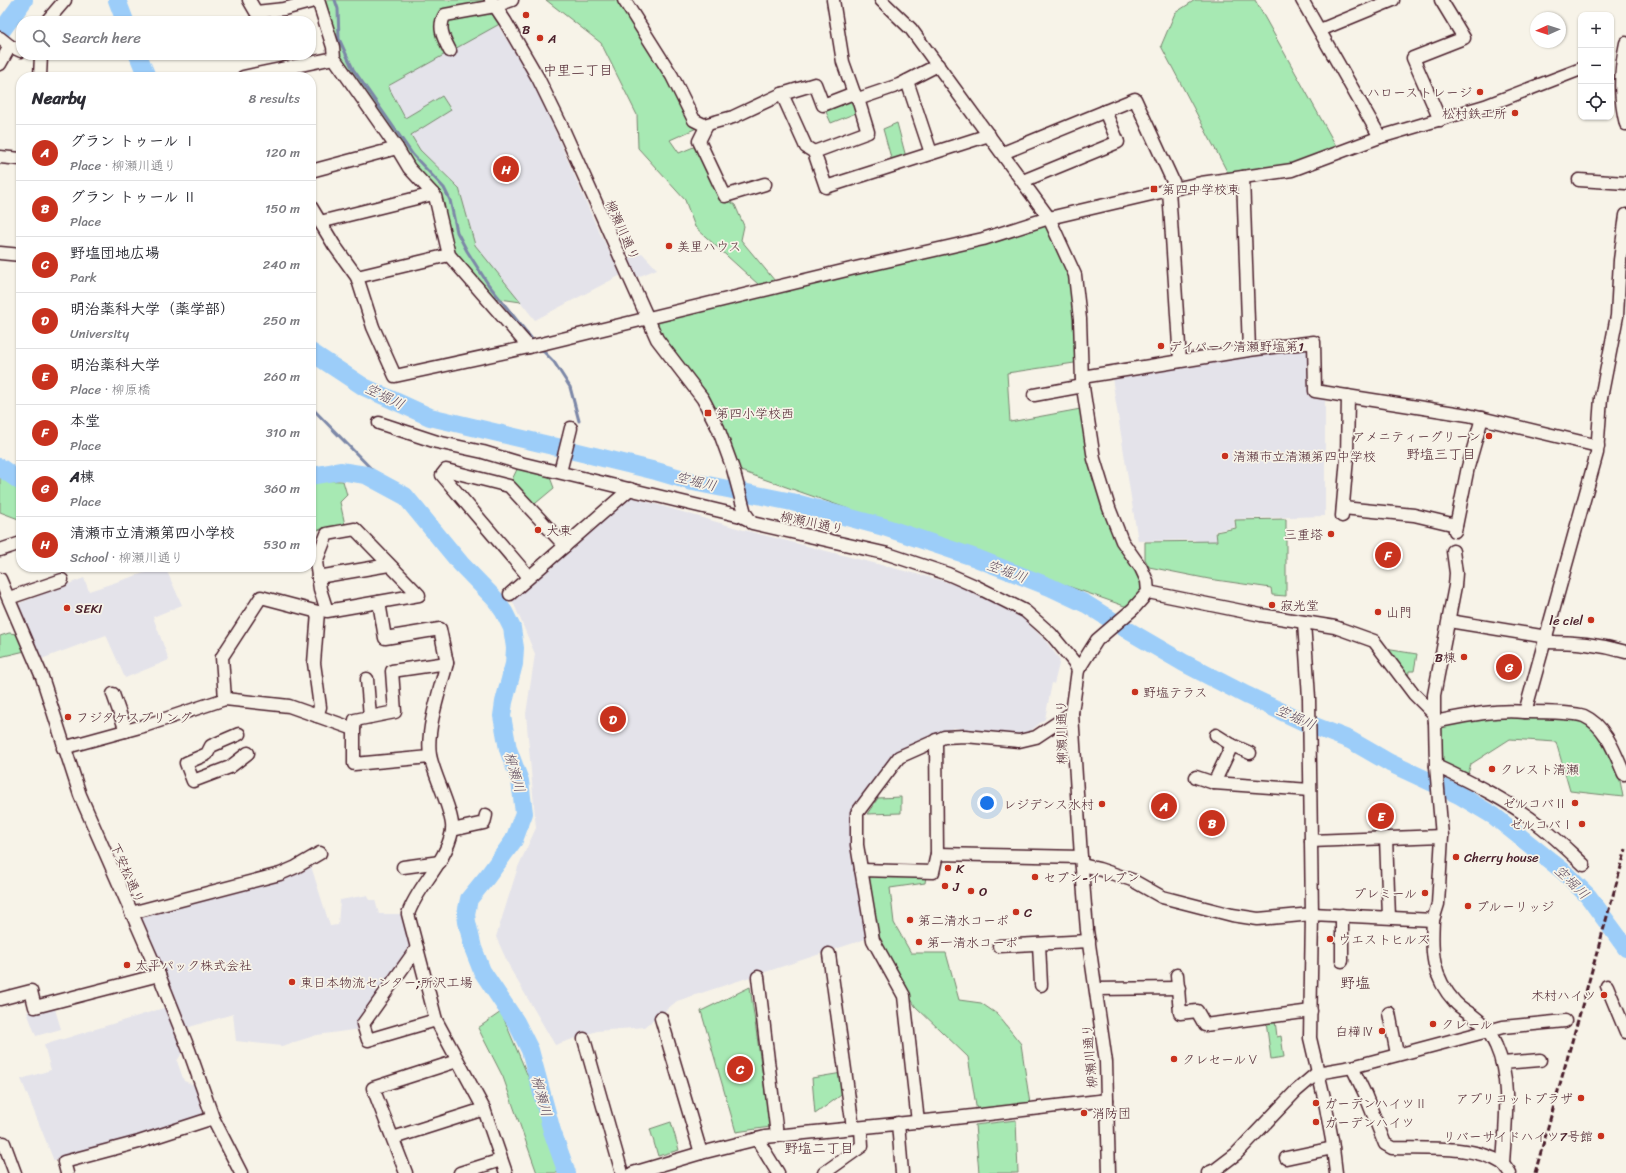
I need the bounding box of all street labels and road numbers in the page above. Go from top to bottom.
street label: 柳瀬川通り [599,196,646,265]
street label: 柳瀬川通り [778,504,846,540]
street label: 柳瀬川通り [1049,699,1074,765]
street label: 下安松通り [104,839,151,908]
street label: 柳瀬川通り [1075,1023,1104,1089]

